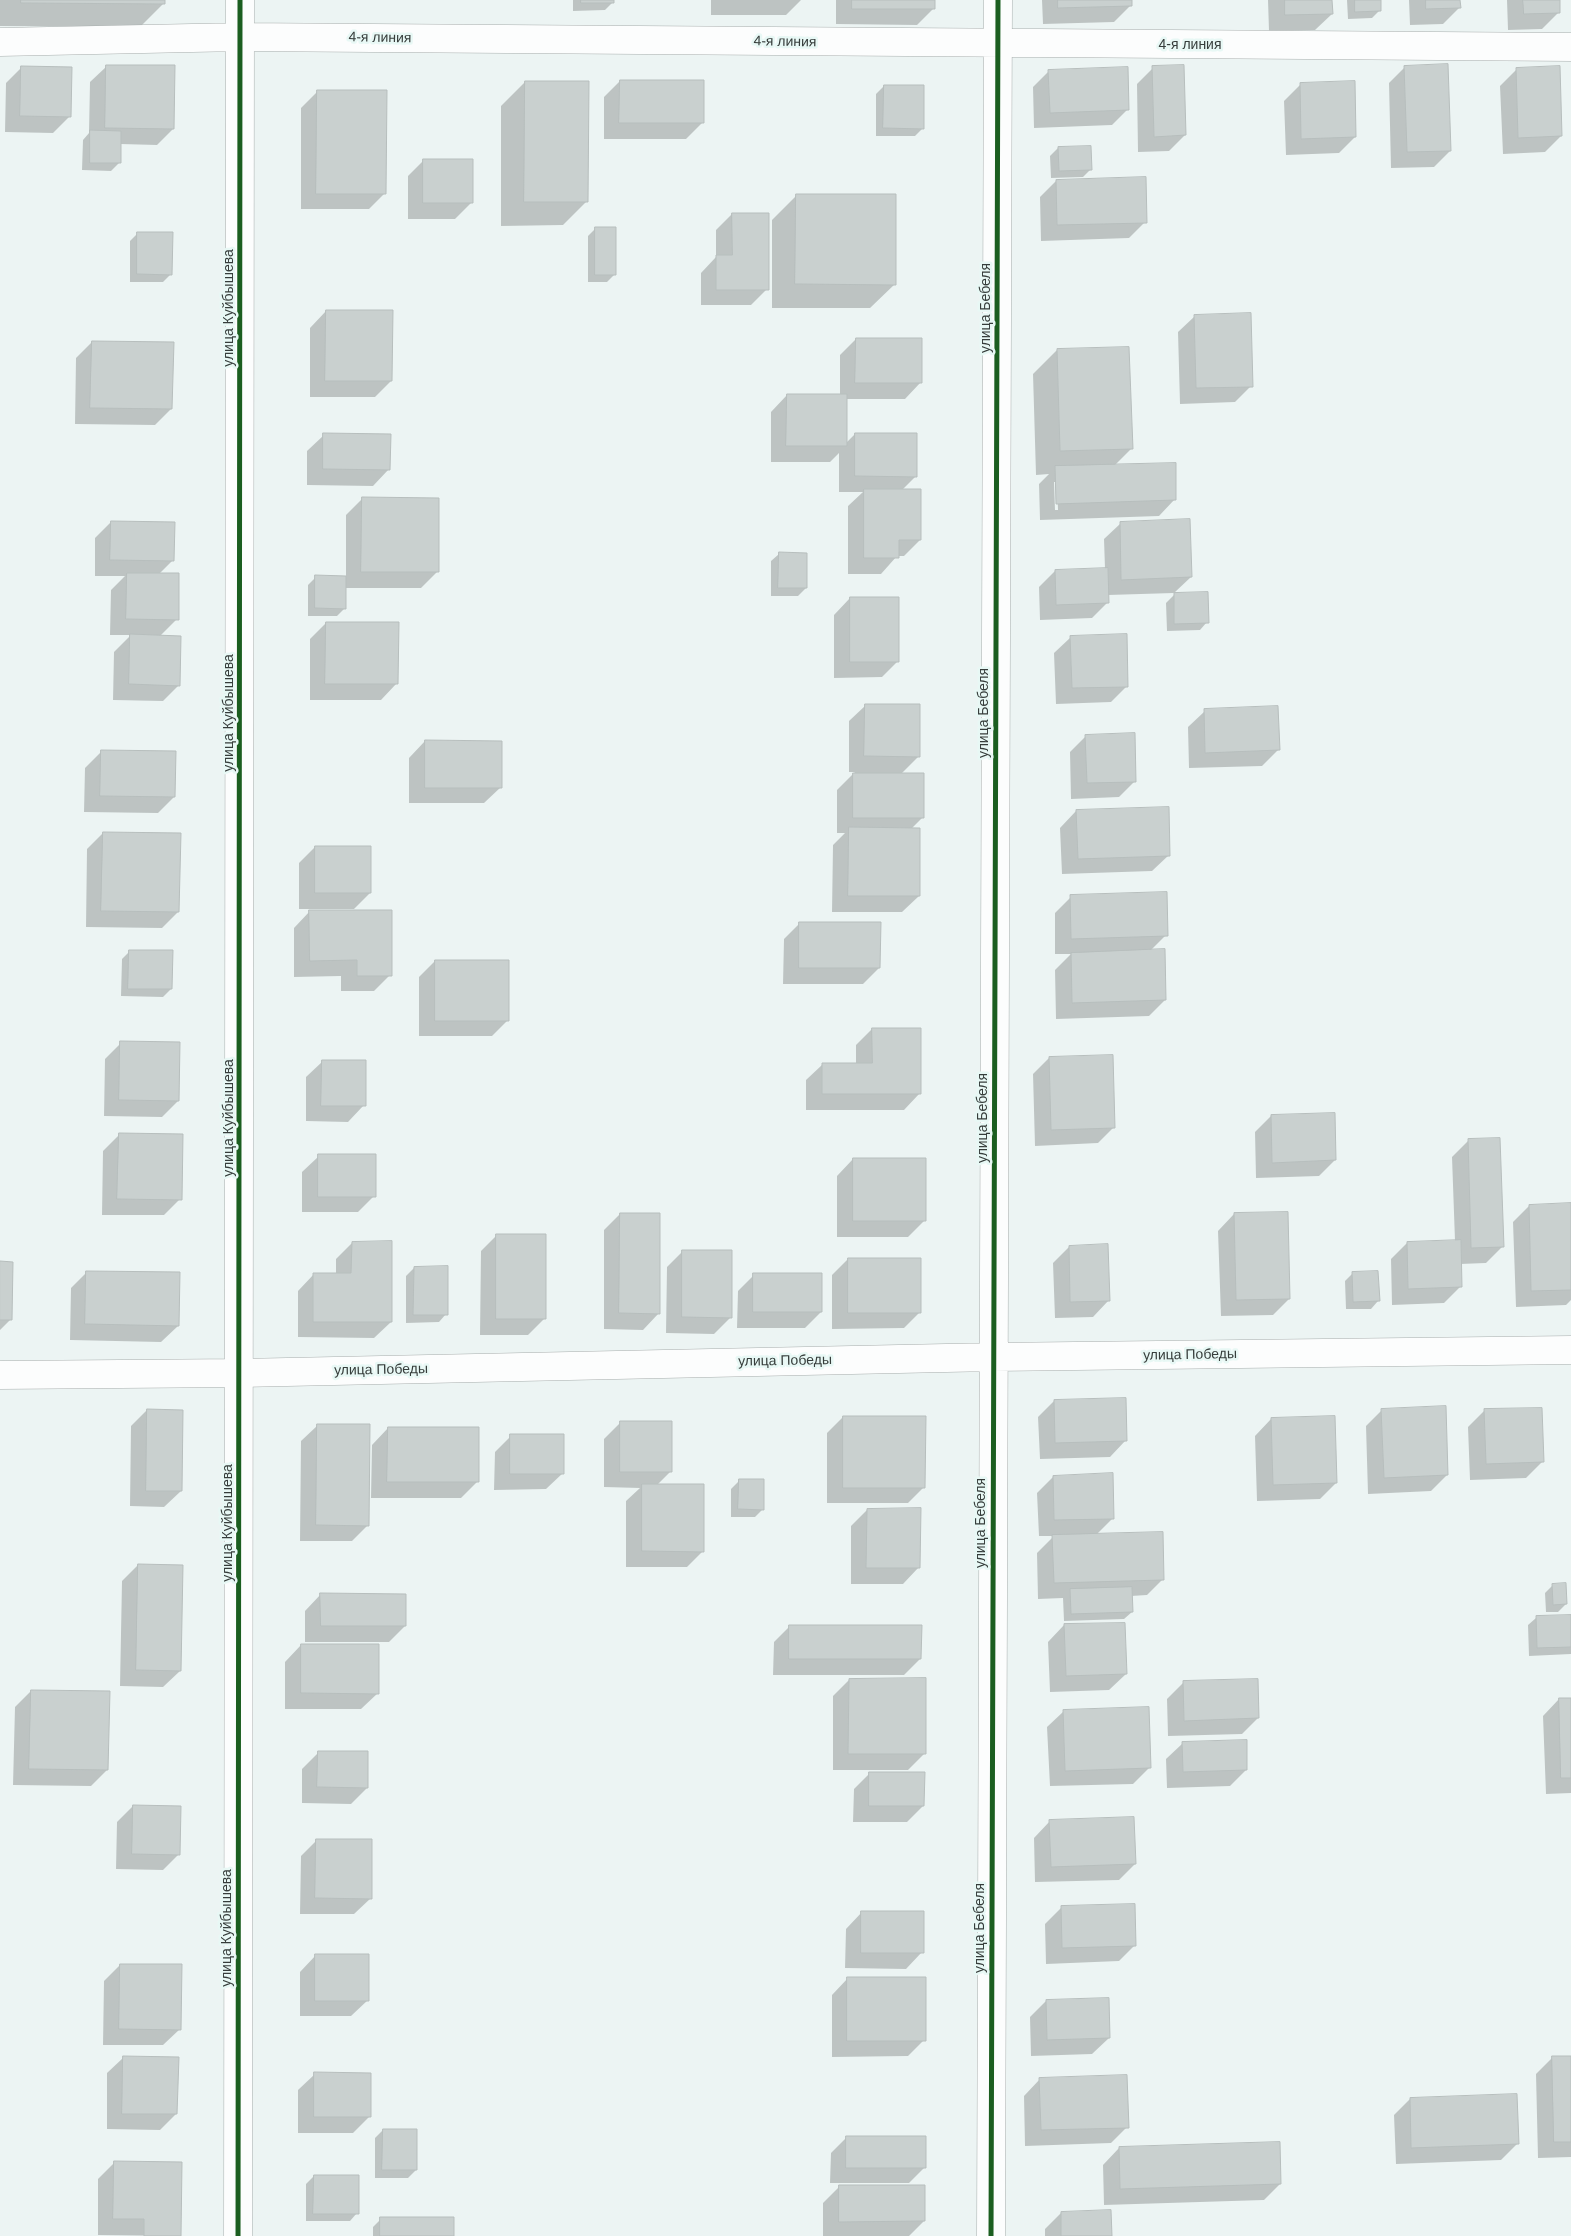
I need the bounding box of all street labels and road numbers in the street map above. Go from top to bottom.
street label: 4-я линия [348,29,412,47]
street label: 4-я линия [753,33,817,51]
street label: 4-я линия [1158,37,1222,53]
street label: улица Куйбышева [221,249,237,367]
street label: улица Бебеля [978,263,994,353]
street label: улица Куйбышева [221,654,237,772]
street label: улица Бебеля [976,668,992,758]
street label: улица Куйбышева [221,1059,237,1177]
street label: улица Бебеля [975,1073,991,1163]
street label: улица Победы [1143,1346,1237,1364]
street label: улица Победы [738,1352,832,1370]
street label: улица Победы [334,1361,428,1379]
street label: улица Куйбышева [220,1464,236,1582]
street label: улица Бебеля [973,1478,989,1568]
street label: улица Куйбышева [219,1869,235,1987]
street label: улица Бебеля [972,1883,988,1973]

